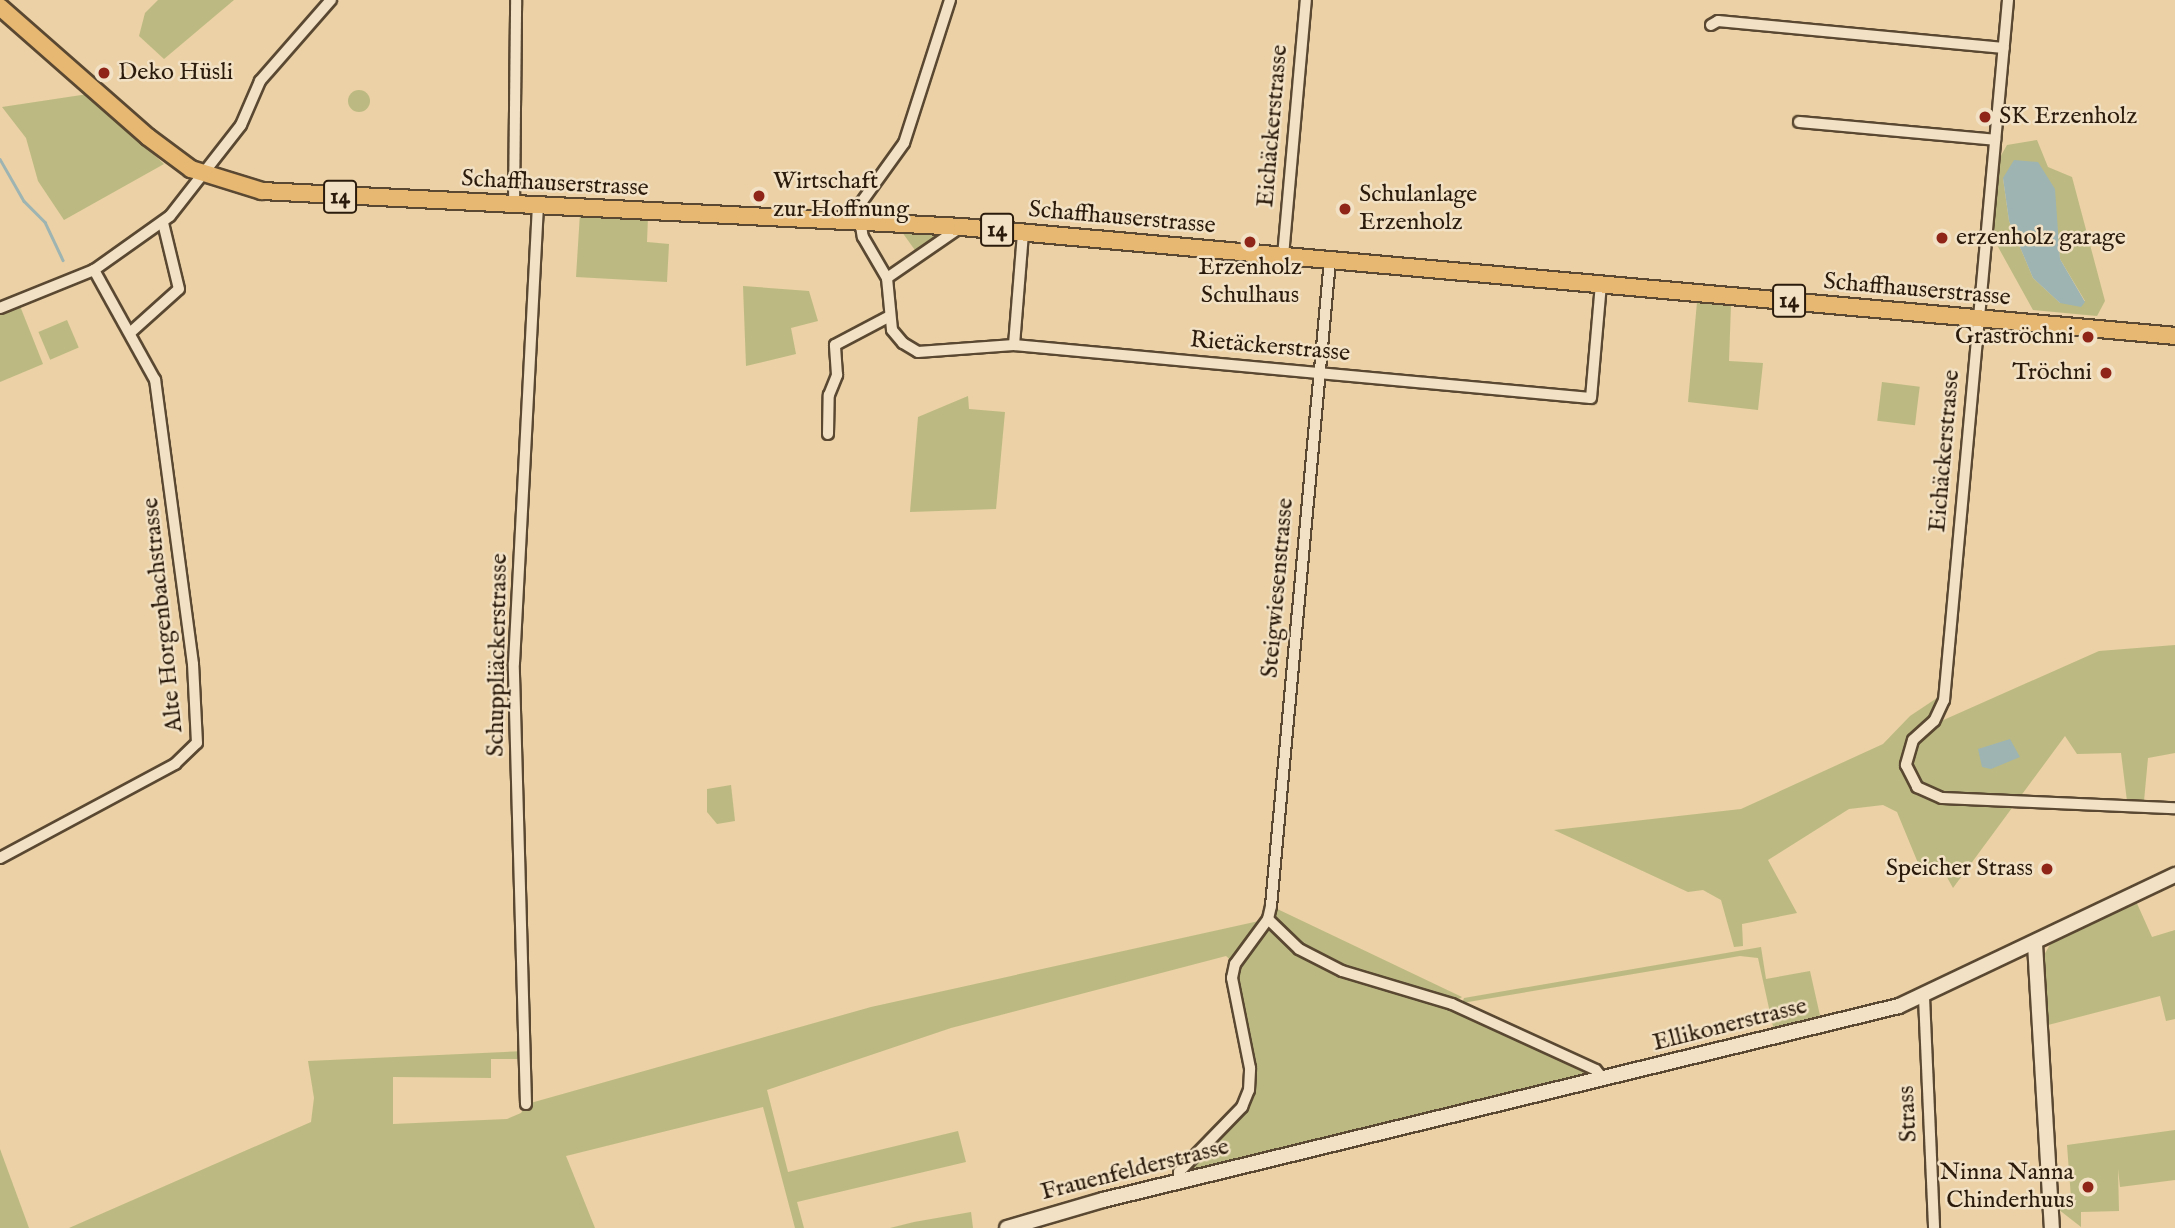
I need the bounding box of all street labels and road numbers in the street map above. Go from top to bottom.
street label: Eichäckerstrasse [1252,44,1294,208]
street label: Schaffhauserstrasse [461,165,649,203]
road number: 14 [322,178,358,216]
street label: Schaffhauserstrasse [1027,195,1217,241]
road number: 14 [979,210,1014,249]
street label: Schaffhauserstrasse [1822,267,2012,313]
road number: 14 [1772,282,1806,320]
street label: Rietäckerstrasse [1189,326,1351,368]
street label: Eichäckerstrasse [1924,369,1966,533]
street label: Alte Horgenbachstrasse [136,496,190,734]
street label: Steigwiesenstrasse [1256,497,1300,679]
street label: Schuppliäckerstrasse [482,553,514,757]
street label: Ellikonerstrasse [1650,992,1810,1058]
street label: Strass [1892,1085,1924,1143]
street label: Frauenfelderstrasse [1038,1133,1232,1207]

